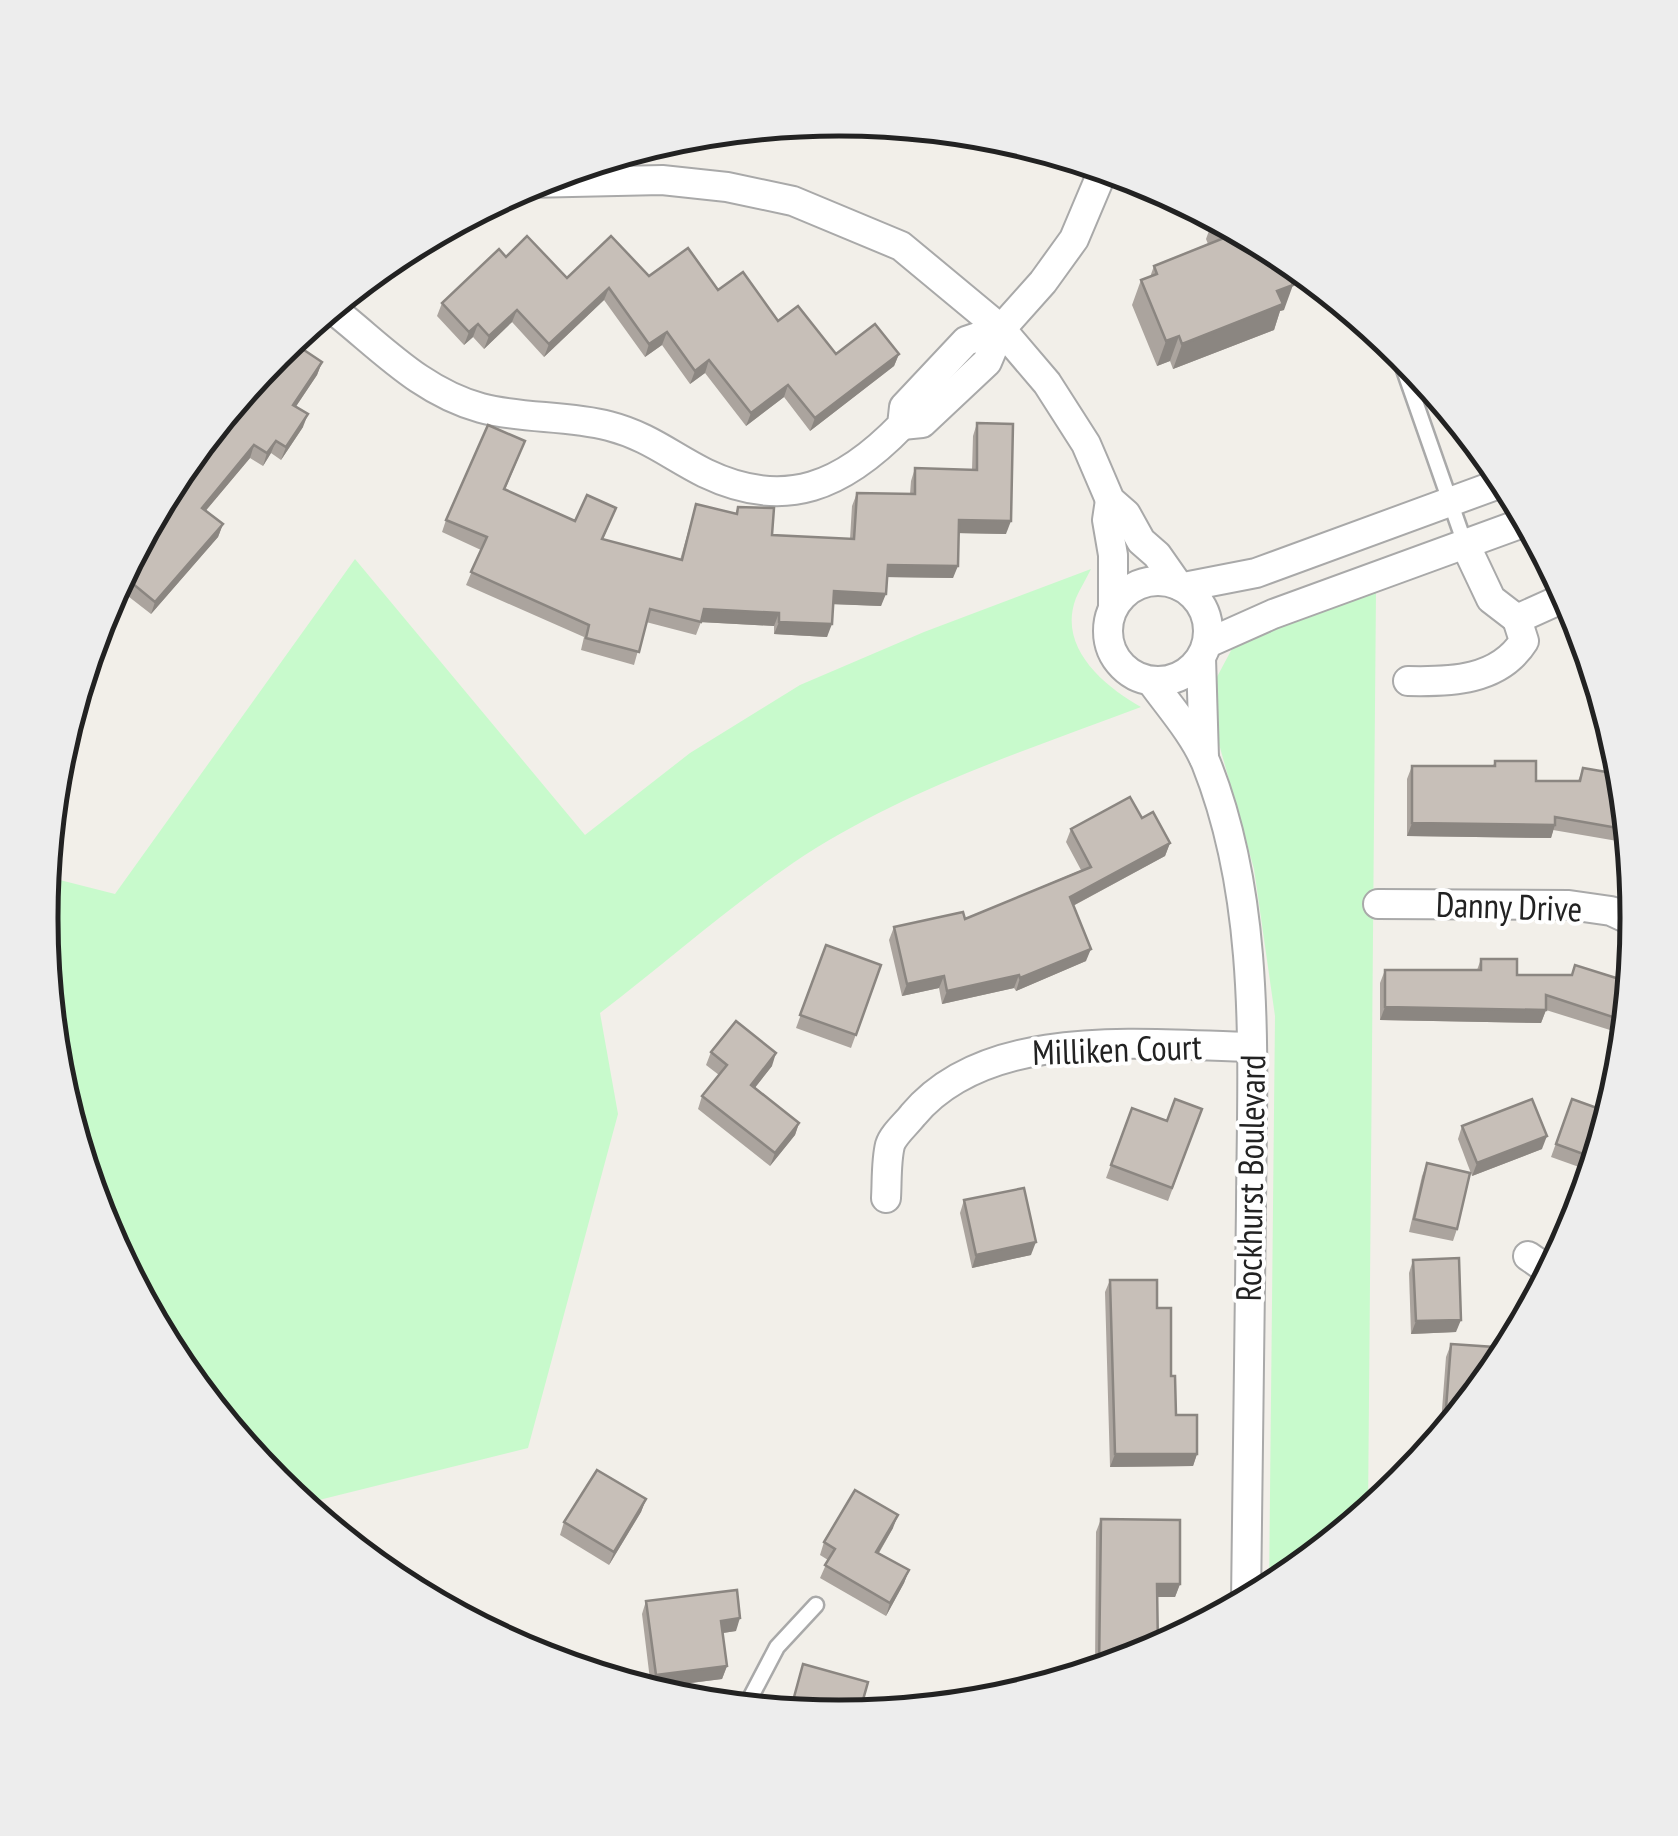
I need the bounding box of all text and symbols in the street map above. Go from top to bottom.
street label: Danny Drive [1435,880,1583,932]
street label: Milliken Court [1031,1023,1203,1075]
street label: Rockhurst Boulevard [1225,1054,1275,1302]

